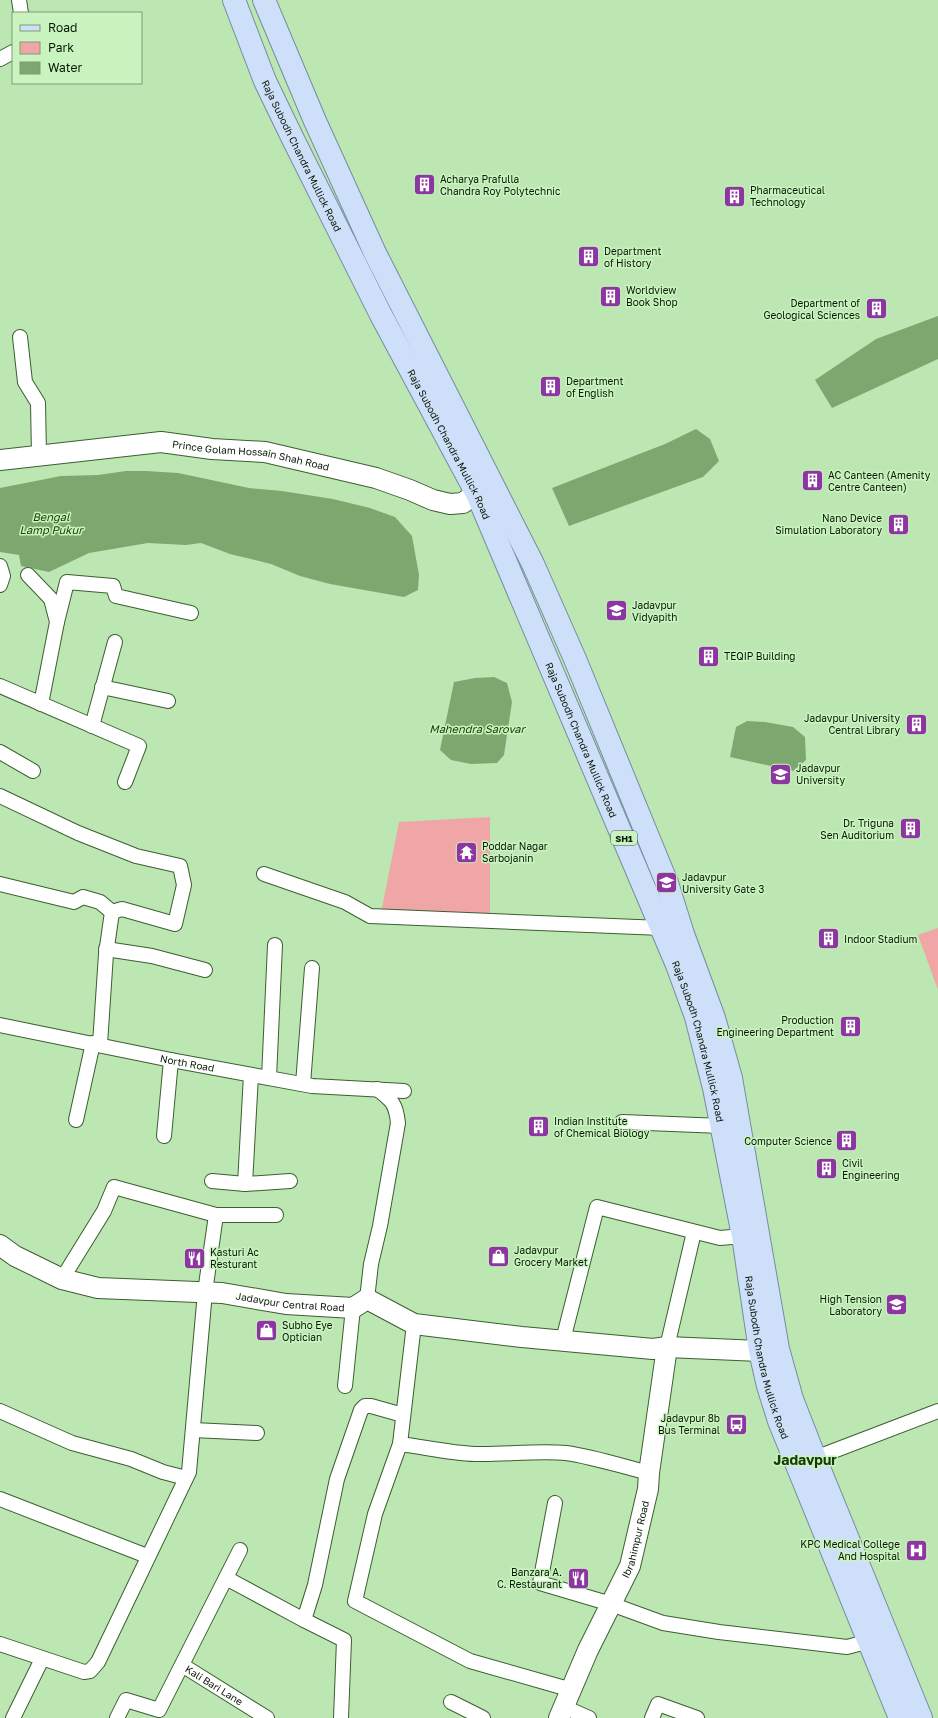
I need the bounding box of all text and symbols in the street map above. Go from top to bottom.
legend [12,12,142,84]
text: Road [48,20,77,35]
text: Park [48,40,74,55]
text: Water [48,60,82,75]
street label: Raja Subodh Chandra Mullick Road [259,78,344,233]
building icon: Acharya Prafulla Chandra Roy Polytechnic [411,172,437,198]
place label: Acharya Prafulla Chandra Roy Polytechnic [440,173,561,197]
building icon: Pharmaceutical Technology [722,183,748,209]
place label: Pharmaceutical Technology [750,184,825,208]
building icon: Department of History [576,244,602,270]
place label: Department of History [604,245,661,269]
building icon: Worldview Book Shop [598,283,624,309]
place label: Worldview Book Shop [626,284,678,308]
building icon: Department of Geological Sciences [863,296,889,322]
place label: Department of Geological Sciences [763,297,860,321]
street label: Raja Subodh Chandra Mullick Road [405,367,493,521]
building icon: Department of English [538,374,564,400]
place label: Department of English [566,375,623,399]
street label: Prince Golam Hossain Shah Road [172,438,331,473]
building icon: AC Canteen (Amenity Centre Canteen) [799,468,825,494]
place label: AC Canteen (Amenity Centre Canteen) [828,469,931,493]
water label: Bengal Lamp Pukur [20,510,84,537]
building icon: Nano Device Simulation Laboratory [885,511,911,537]
place label: Nano Device Simulation Laboratory [775,512,882,536]
school or university icon: Jadavpur Vidyapith [604,598,630,624]
place label: Jadavpur Vidyapith [632,599,677,623]
building icon: TEQIP Building [695,643,721,669]
place label: TEQIP Building [724,650,796,662]
street label: Raja Subodh Chandra Mullick Road [543,660,620,819]
building icon: Jadavpur University Central Library [903,711,929,737]
place label: Jadavpur University Central Library [804,712,900,736]
water label: Mahendra Sarovar [429,722,527,735]
school or university icon: Jadavpur University [767,761,793,787]
place label: Jadavpur University [796,762,845,786]
building icon: Dr. Triguna Sen Auditorium [897,816,923,842]
place label: Dr. Triguna Sen Auditorium [820,817,894,841]
road number: SH1 [611,831,637,845]
temple icon: Poddar Nagar Sarbojanin [453,839,479,865]
place label: Poddar Nagar Sarbojanin [482,840,548,864]
school or university icon: Jadavpur University Gate 3 [654,870,680,896]
place label: Jadavpur University Gate 3 [682,871,764,895]
building icon: Indoor Stadium [816,926,842,952]
place label: Indoor Stadium [844,933,918,945]
street label: Raja Subodh Chandra Mullick Road [670,959,726,1123]
building icon: Production Engineering Department [837,1013,863,1039]
place label: Production Engineering Department [716,1014,834,1038]
street label: North Road [159,1052,215,1074]
building icon: Indian Institute of Chemical Biology [526,1114,552,1140]
place label: Indian Institute of Chemical Biology [554,1115,650,1139]
building icon: Computer Science [834,1128,860,1154]
place label: Computer Science [744,1135,832,1147]
building icon: Civil Engineering [814,1156,840,1182]
place label: Civil Engineering [842,1157,900,1181]
shop icon: Jadavpur Grocery Market [486,1243,512,1269]
place label: Jadavpur Grocery Market [514,1244,588,1268]
restaurant icon: Kasturi Ac Resturant [182,1245,208,1271]
place label: Kasturi Ac Resturant [210,1246,259,1270]
street label: Raja Subodh Chandra Mullick Road [743,1275,792,1441]
street label: Jadavpur Central Road [235,1289,345,1313]
school or university icon: High Tension Laboratory [884,1292,910,1318]
place label: High Tension Laboratory [820,1293,882,1317]
shop icon: Subho Eye Optician [254,1318,280,1344]
place label: Subho Eye Optician [282,1319,333,1343]
bus stop icon: Jadavpur 8b Bus Terminal [723,1411,749,1437]
place label: Jadavpur 8b Bus Terminal [658,1412,720,1436]
district label: Jadavpur [773,1451,837,1468]
street label: Ibrahimpur Road [619,1499,651,1580]
hospital icon: KPC Medical College And Hospital [903,1537,929,1563]
place label: KPC Medical College And Hospital [800,1538,900,1562]
restaurant icon: Banzara A. C. Restaurant [565,1565,591,1591]
place label: Banzara A. C. Restaurant [497,1566,562,1590]
street label: Kali Bari Lane [183,1663,245,1708]

